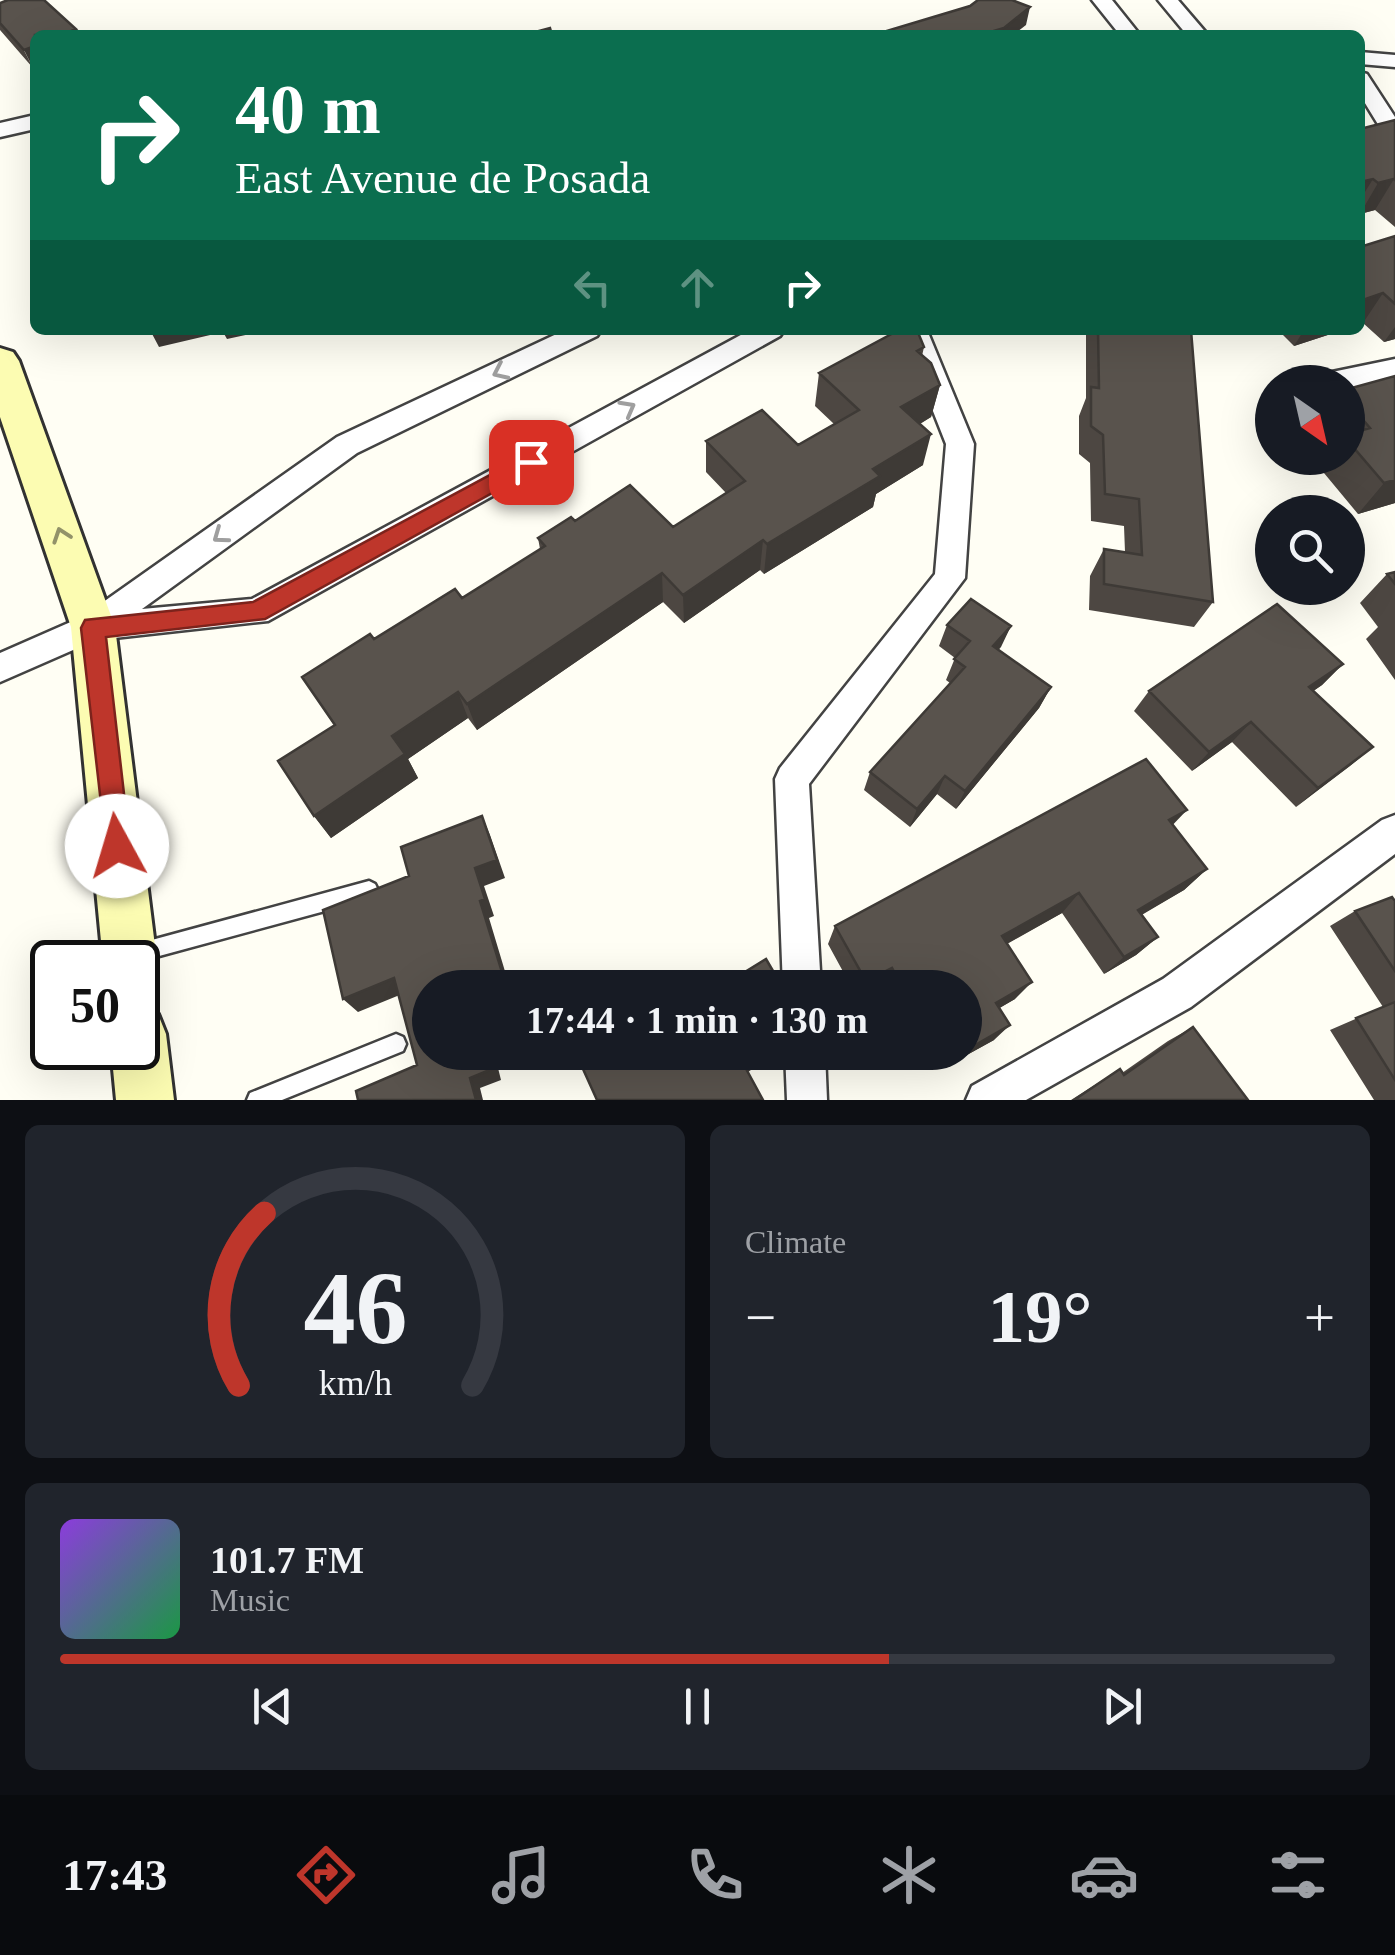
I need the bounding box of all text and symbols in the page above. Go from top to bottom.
icon: right [70,70,200,200]
text: 40 m [235,71,381,148]
text: East Avenue de Posada [235,153,650,203]
icon: left [565,260,620,315]
icon: ahead [670,260,725,315]
icon: right [775,260,830,315]
one-way arrow [492,359,510,379]
north arrow [1255,365,1365,475]
map controls [1255,365,1365,605]
one-way arrow [617,401,635,421]
pin [489,420,574,505]
icon: arrive [504,435,559,490]
button: search [1255,495,1365,605]
one-way arrow [213,524,232,542]
one-way arrow [52,528,73,545]
position arrow [65,794,169,898]
speed limit sign: 50 [30,940,160,1070]
text: 17:44 · 1 min · 130 m [526,999,868,1041]
text: Climate [745,1224,846,1260]
text: 46 [303,1250,407,1365]
text: 19° [988,1275,1093,1358]
text: − [745,1287,776,1348]
text: + [1304,1287,1335,1348]
text: km/h [318,1363,392,1403]
text: 101.7 FM [210,1539,364,1581]
text: Music [210,1582,290,1618]
icon: previous [245,1679,300,1734]
icon: pause [670,1679,725,1734]
icon: next [1095,1679,1150,1734]
icon: directions [291,1840,361,1910]
icon: music [486,1840,556,1910]
icon: phone [680,1840,750,1910]
icon: climate [874,1840,944,1910]
icon: car [1069,1840,1139,1910]
icon: filters [1263,1840,1333,1910]
text: 17:43 [62,1850,167,1900]

